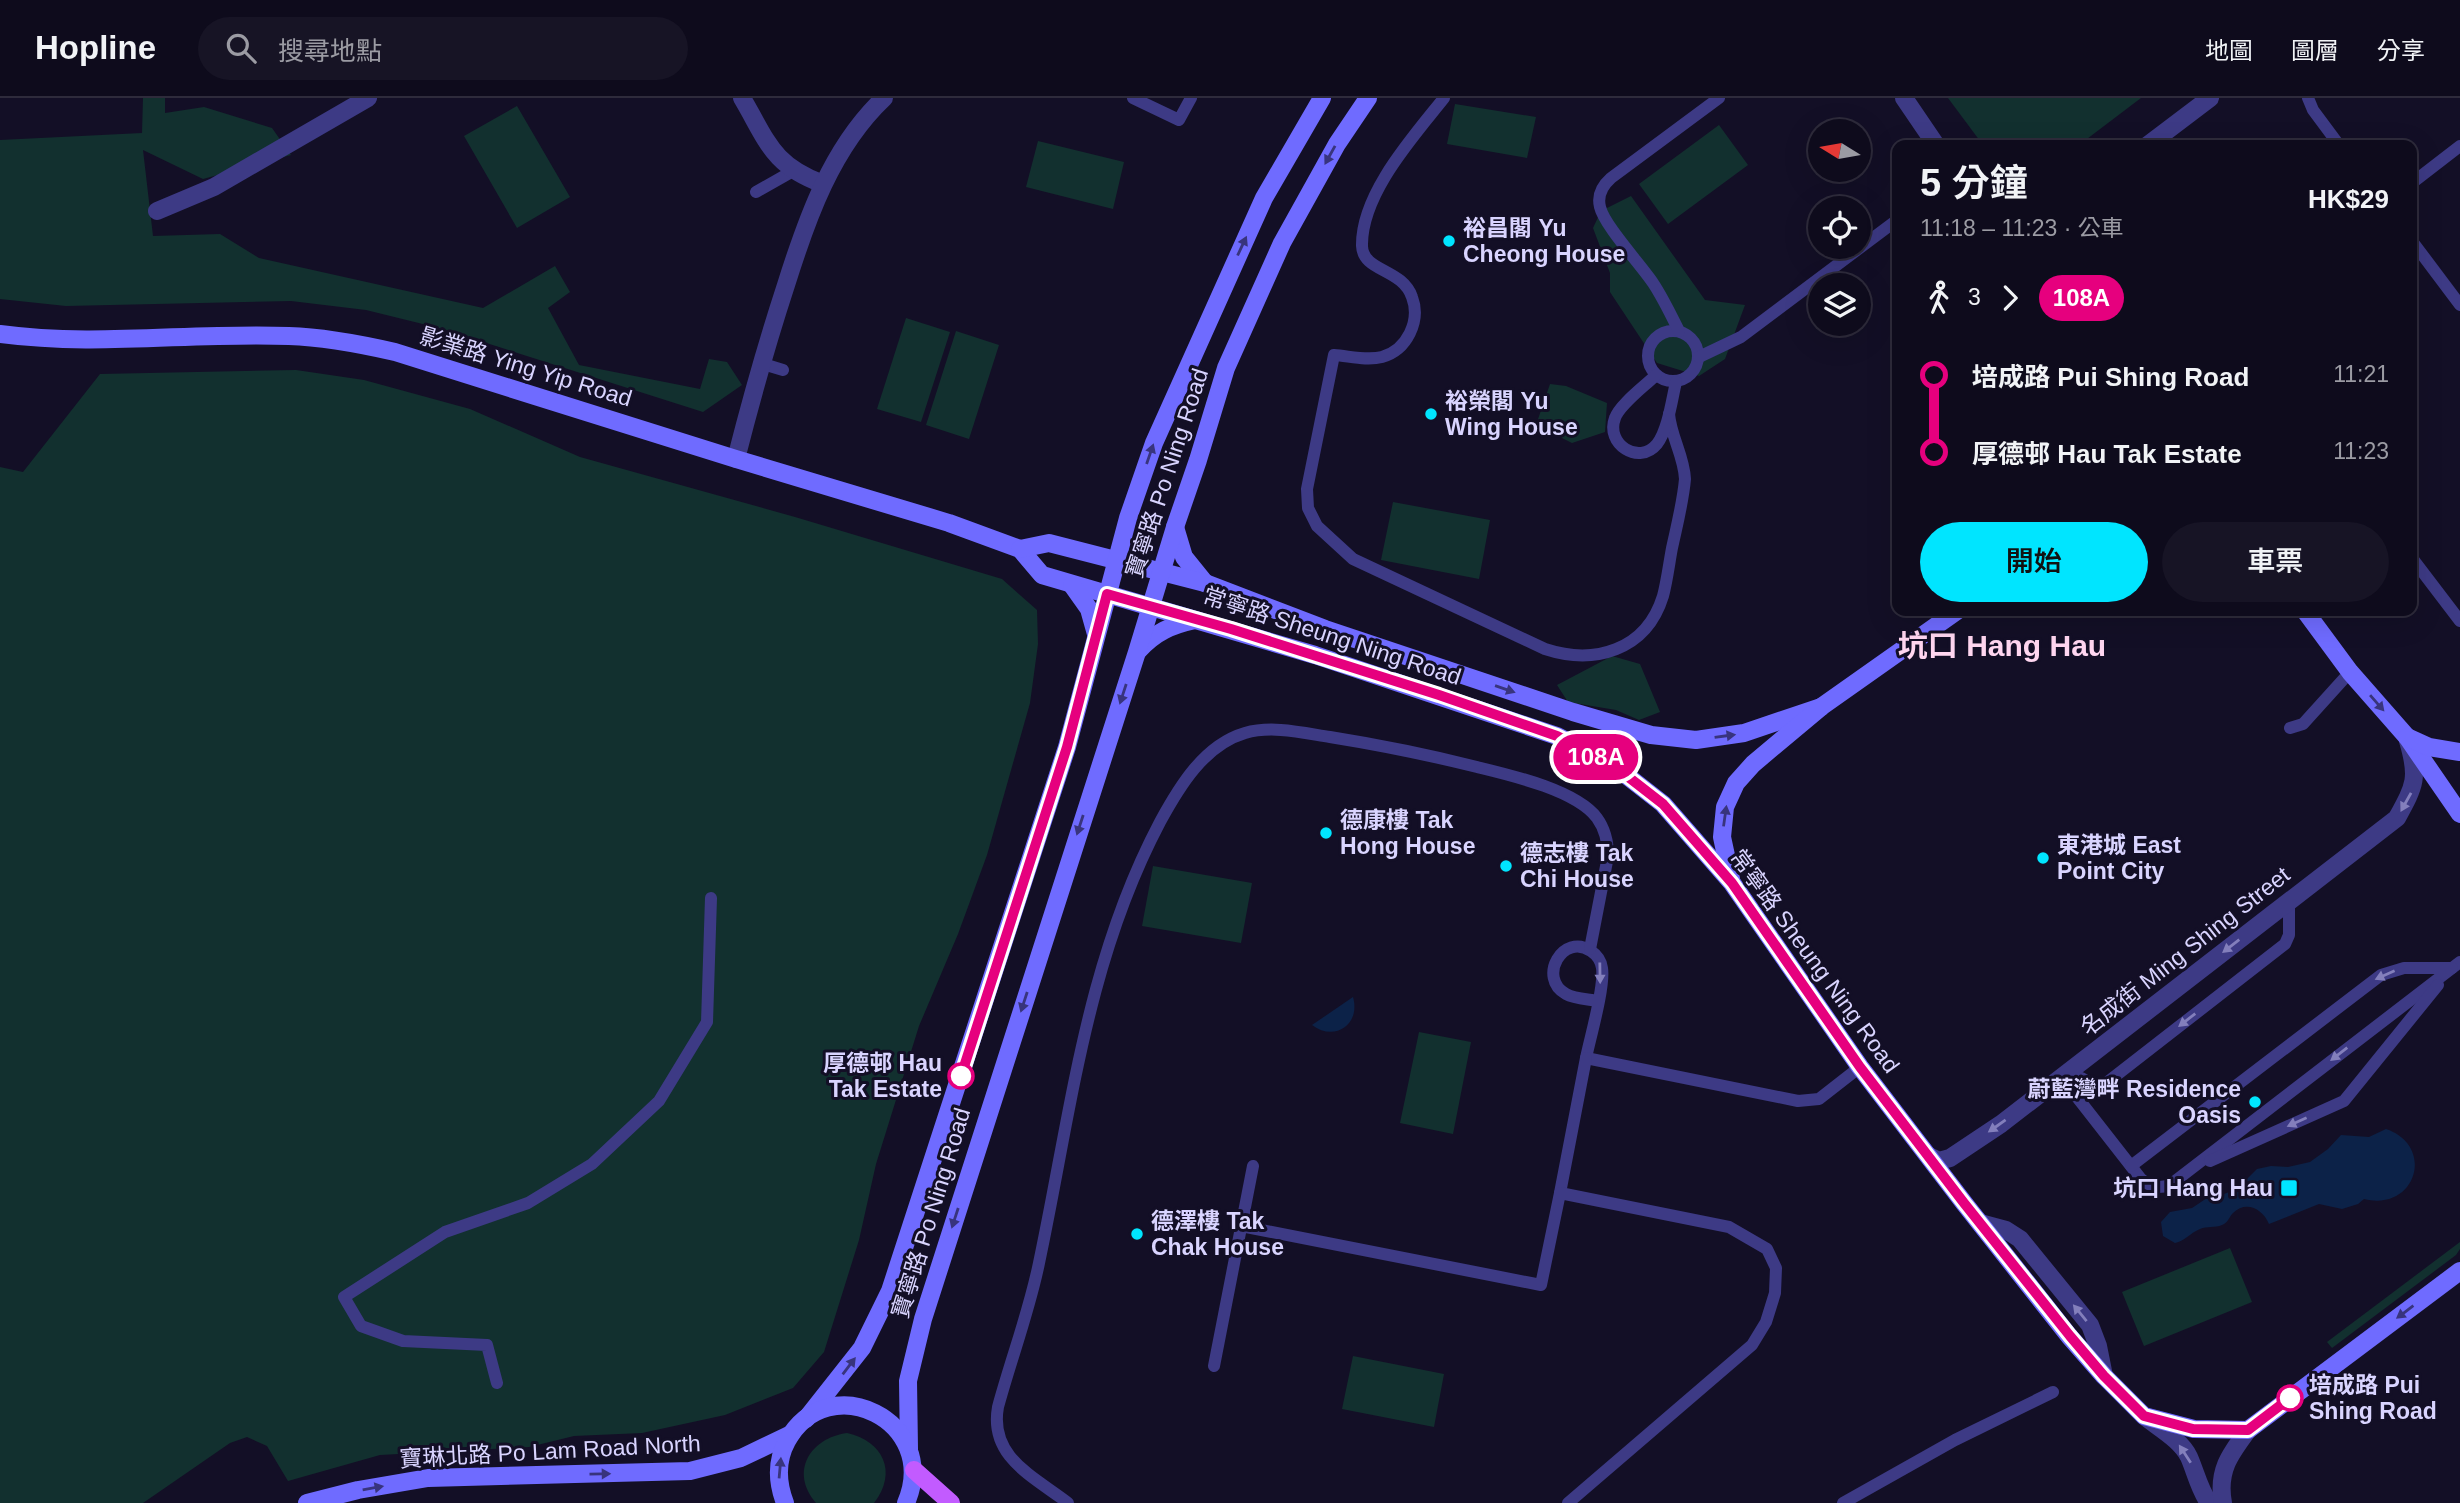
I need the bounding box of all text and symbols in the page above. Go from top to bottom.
search box [198,17,688,80]
text: Hopline [35,29,156,66]
icon: search [222,29,260,67]
text: 搜尋地點 [278,36,382,66]
text: 地圖 [2205,37,2253,64]
text: 圖層 [2291,37,2339,64]
text: 分享 [2377,37,2425,64]
north arrow [1808,119,1871,182]
map controls [1808,119,1871,336]
one-way arrow [1325,145,1336,165]
text: 5 分鐘 [1920,162,2028,204]
text: HK$29 [2308,184,2389,214]
button: locate [1808,196,1871,259]
place label: 裕昌閣 Yu Cheong House [1463,215,1625,267]
text: 11:18 – 11:23 · 公車 [1920,215,2124,241]
marker: 裕昌閣 Yu Cheong House [1441,233,1457,249]
one-way arrow [1237,235,1248,256]
button: layers [1808,273,1871,336]
icon: walk [1920,279,1958,317]
icon: forward [1991,279,2029,317]
text: 3 [1968,284,1981,310]
text: 108A [2053,284,2110,311]
street label: 影業路 Ying Yip Road [417,322,635,412]
text: 11:21 [2333,361,2389,387]
text: 培成路 Pui Shing Road [1972,362,2249,392]
street label: 寶寧路 Po Ning Road [1121,365,1213,581]
place label: 裕榮閣 Yu Wing House [1445,388,1578,440]
marker: 裕榮閣 Yu Wing House [1423,406,1439,422]
text: 11:23 [2333,438,2389,464]
text: 厚德邨 Hau Tak Estate [1972,439,2242,469]
one-way arrow [1145,443,1156,464]
button: 開始 [1920,522,2148,602]
button: 車票 [2162,522,2389,602]
street label: 常寧路 Sheung Ning Road [1200,582,1464,690]
district label: 坑口 Hang Hau [1898,629,2106,662]
one-way arrow [1117,684,1128,705]
one-way arrow [1495,685,1516,695]
one-way arrow [2369,694,2385,712]
one-way arrow [1715,730,1737,741]
line badge: 108A [1547,734,1645,780]
text: 108A [1567,743,1625,770]
one-way arrow [2400,793,2412,812]
one-way arrow [1720,805,1731,827]
place label: 德康樓 Tak Hong House [1340,807,1475,859]
one-way arrow [1075,815,1085,836]
marker: 德康樓 Tak Hong House [1318,825,1334,841]
place label: 東港城 East Point City [2057,832,2181,884]
place label: 德志樓 Tak Chi House [1520,840,1634,892]
street label: 常寧路 Sheung Ning Road [1725,844,1905,1078]
marker: 東港城 East Point City [2035,850,2051,866]
marker: 德志樓 Tak Chi House [1498,858,1514,874]
street label: 名成街 Ming Shing Street [2075,861,2295,1041]
one-way arrow [2223,939,2241,954]
one-way arrow [1594,963,1606,985]
one-way arrow [2375,969,2395,981]
one-way arrow [1018,991,1029,1012]
one-way arrow [2179,1012,2197,1027]
one-way arrow [2331,1047,2349,1062]
place label: 厚德邨 Hau Tak Estate [823,1050,942,1102]
marker: 厚德邨 Hau Tak Estate [948,1063,974,1089]
place label: 蔚藍灣畔 Residence Oasis [2028,1076,2241,1128]
marker: 蔚藍灣畔 Residence Oasis [2247,1094,2263,1110]
street label: 寶寧路 Po Ning Road [887,1105,975,1321]
one-way arrow [2287,1116,2307,1128]
one-way arrow [1988,1119,2006,1133]
place label: 坑口 Hang Hau [2113,1175,2273,1201]
marker: 坑口 Hang Hau [2279,1178,2299,1198]
one-way arrow [949,1208,960,1229]
place label: 德澤樓 Tak Chak House [1151,1208,1284,1260]
marker: 德澤樓 Tak Chak House [1129,1226,1145,1242]
one-way arrow [2073,1304,2088,1322]
one-way arrow [2396,1305,2415,1319]
one-way arrow [841,1357,856,1375]
place label: 培成路 Pui Shing Road [2309,1372,2437,1424]
marker: 培成路 Pui Shing Road [2277,1385,2303,1411]
street label: 寶琳北路 Po Lam Road North [399,1430,701,1472]
one-way arrow [2178,1444,2191,1463]
one-way arrow [775,1457,786,1479]
one-way arrow [589,1469,611,1480]
one-way arrow [362,1482,384,1493]

